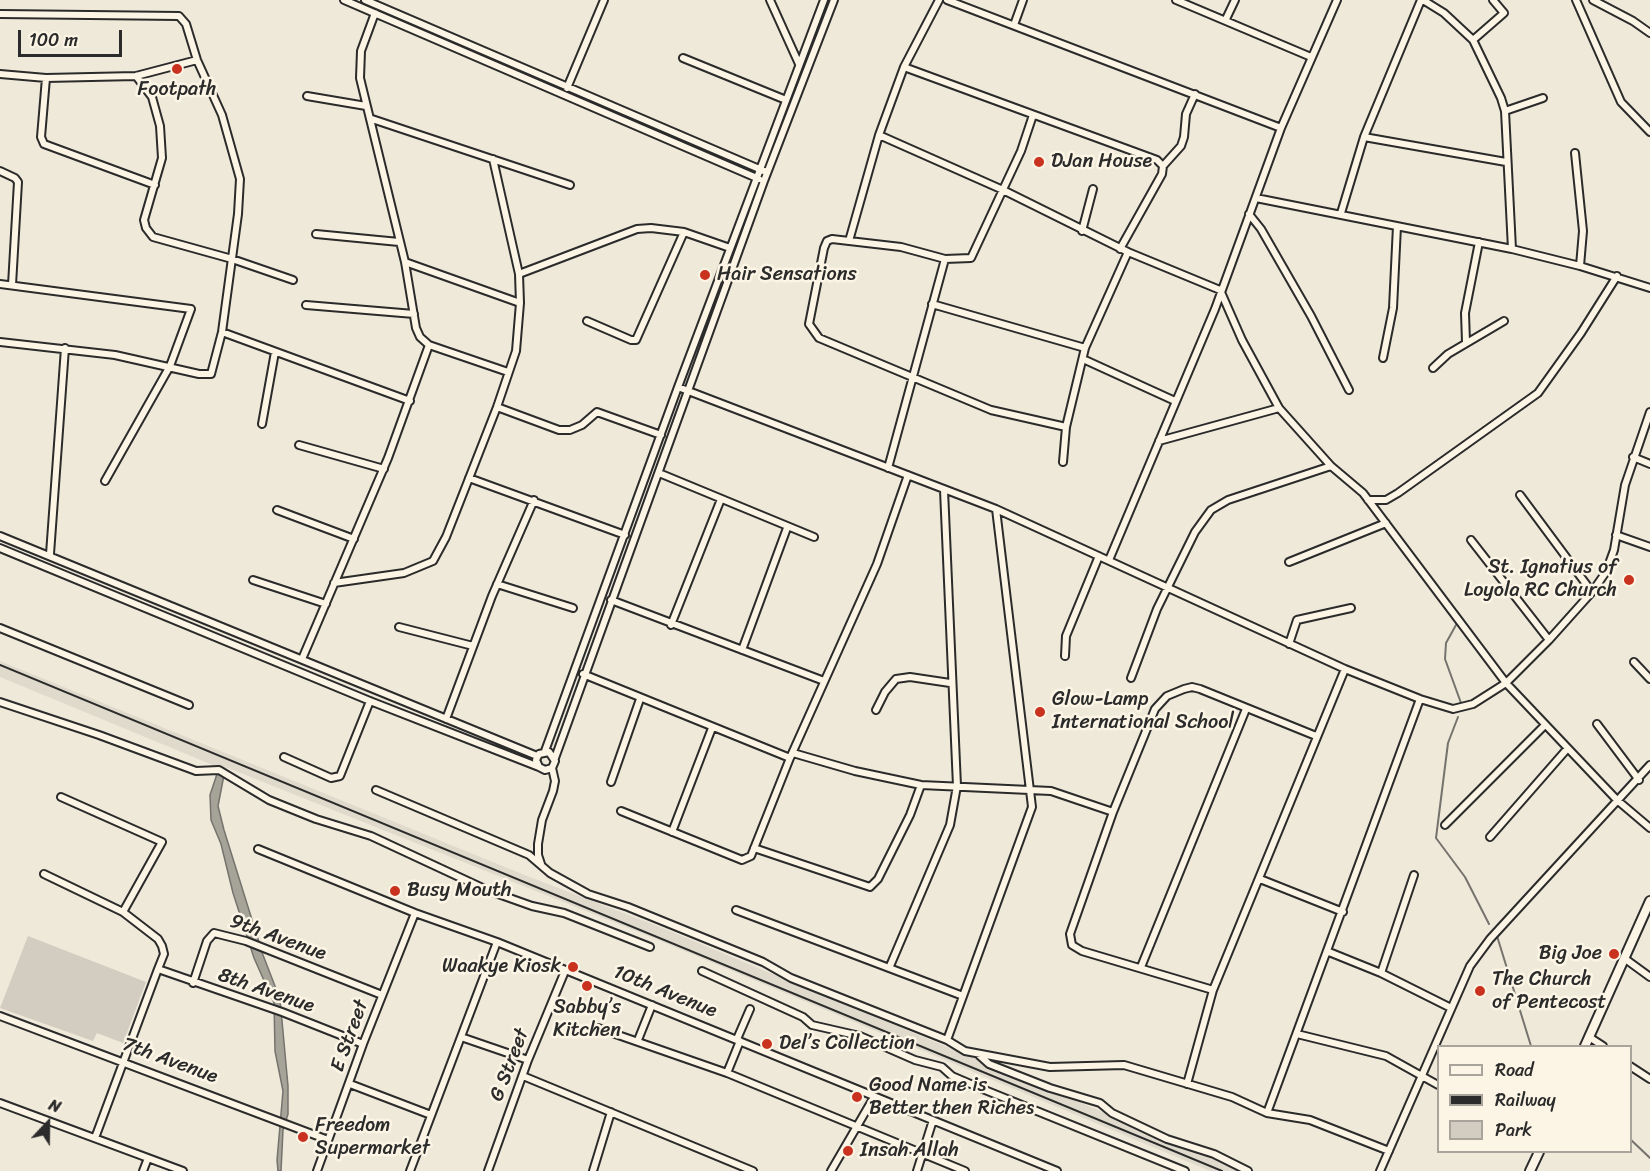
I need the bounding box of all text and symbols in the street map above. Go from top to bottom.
scale bar [21,18,124,56]
text: 100 m [29,24,78,56]
marker: Footpath [170,62,184,76]
place label: Footpath [137,78,217,102]
place label: DJan House [1051,150,1152,174]
marker: DJan House [1032,155,1046,169]
place label: Hair Sensations [717,263,857,287]
marker: Hair Sensations [698,268,712,282]
place label: St. Ignatius of Loyola RC Church [1464,556,1617,603]
marker: St. Ignatius of Loyola RC Church [1622,573,1636,587]
place label: Glow-Lamp International School [1052,688,1234,735]
marker: Glow-Lamp International School [1033,705,1047,719]
place label: Busy Mouth [407,879,512,903]
marker: Busy Mouth [388,884,402,898]
street label: 9th Avenue [227,910,329,966]
place label: Big Joe [1539,942,1602,966]
marker: Big Joe [1607,947,1621,961]
place label: Waakye Kiosk [442,955,561,979]
marker: Waakye Kiosk [566,960,580,974]
street label: 10th Avenue [610,960,720,1024]
street label: 8th Avenue [215,963,317,1019]
place label: The Church of Pentecost [1492,968,1606,1015]
marker: Sabby’s Kitchen [580,979,594,993]
marker: The Church of Pentecost [1473,984,1487,998]
place label: Sabby’s Kitchen [553,996,621,1043]
street label: E Street [326,997,374,1075]
street label: G Street [485,1025,535,1105]
place label: Del’s Collection [779,1032,915,1056]
street label: 7th Avenue [119,1033,221,1089]
marker: Del’s Collection [760,1037,774,1051]
legend [1437,1045,1632,1153]
text: Road [1495,1054,1534,1086]
place label: Good Name is Better then Riches [869,1074,1034,1121]
text: Railway [1495,1084,1556,1116]
text: N [44,1090,66,1121]
marker: Good Name is Better then Riches [850,1090,864,1104]
north arrow [18,1093,78,1153]
place label: Freedom Supermarket [315,1114,430,1161]
text: Park [1495,1114,1532,1146]
marker: Freedom Supermarket [296,1130,310,1144]
place label: Insah Allah [860,1139,959,1163]
marker: Insah Allah [841,1144,855,1158]

